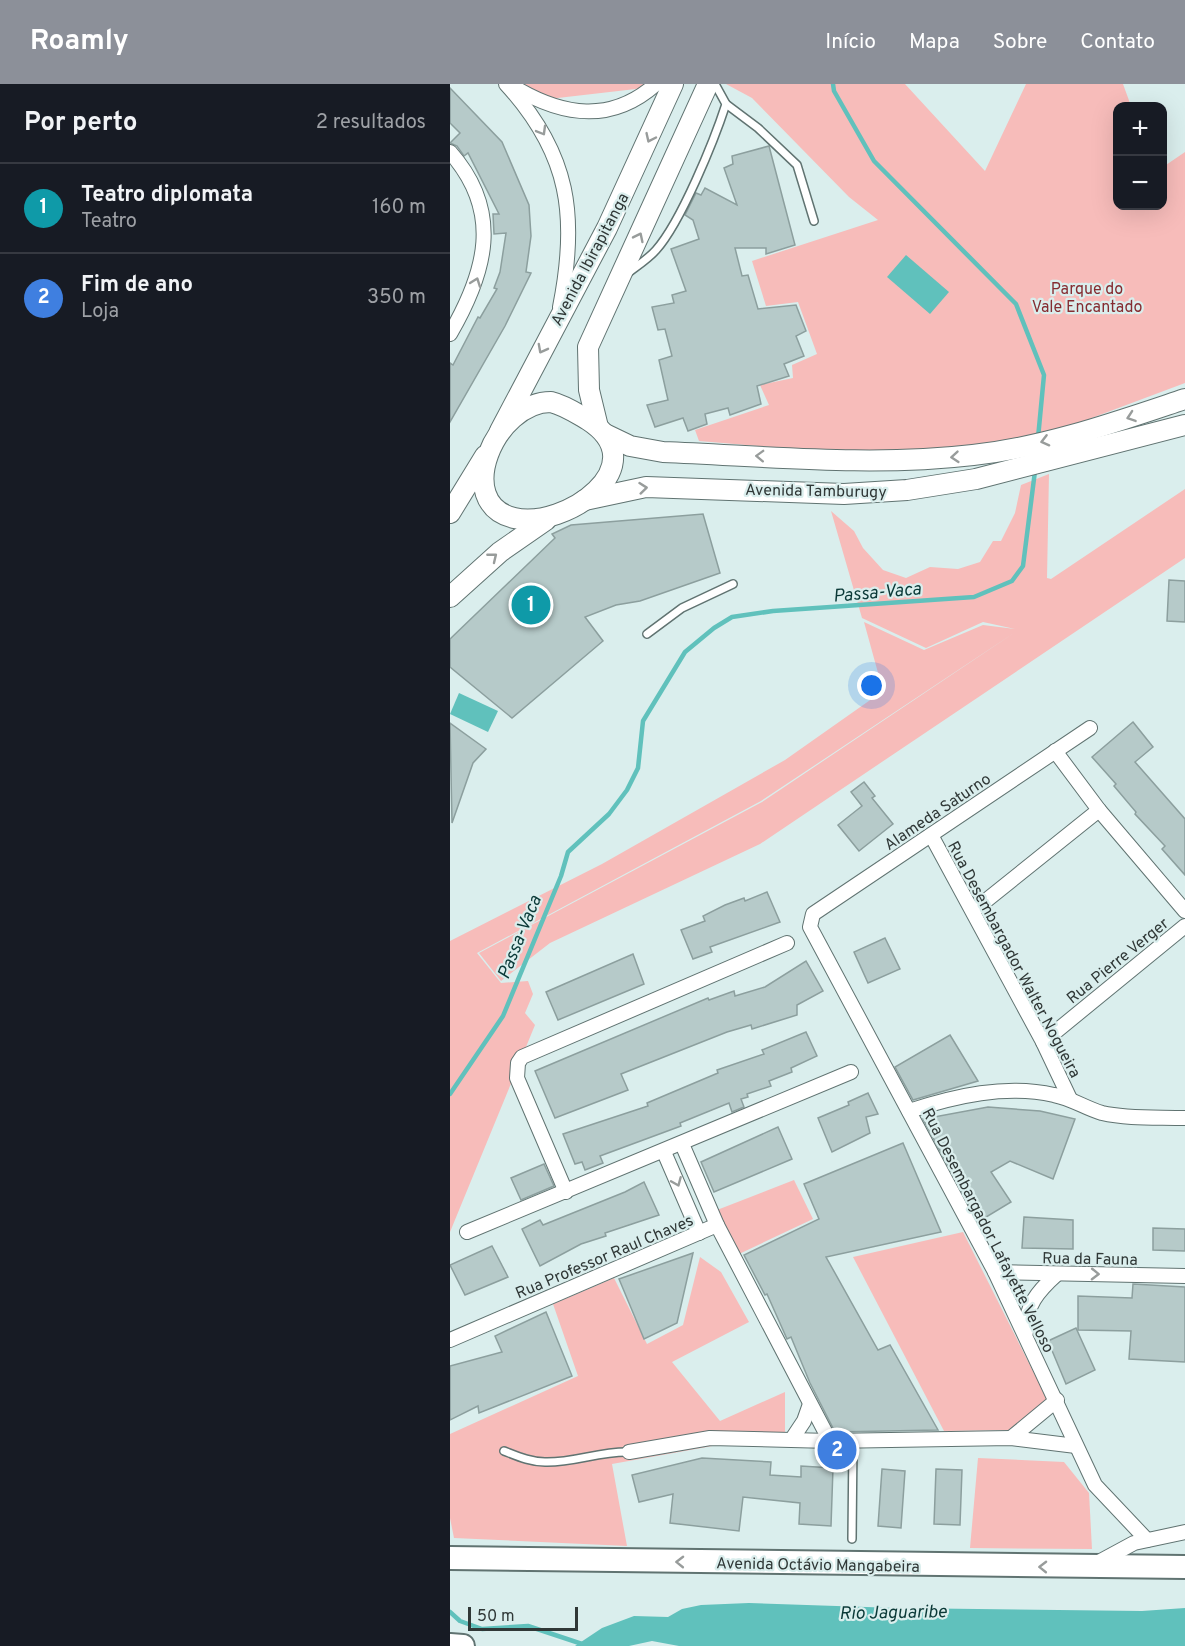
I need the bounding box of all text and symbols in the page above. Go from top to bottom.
text: Roamly [30,24,129,60]
text: Início [825,29,876,56]
text: Mapa [909,29,960,56]
text: Sobre [993,29,1047,56]
text: Contato [1080,29,1155,56]
map controls [1113,102,1167,210]
button: + [1113,102,1167,156]
text: Por perto [24,107,138,140]
text: 2 resultados [316,110,426,136]
one-way arrow [534,124,546,135]
one-way arrow [645,132,657,143]
button: − [1113,156,1167,210]
text: Teatro diplomata [81,182,253,209]
street label: Avenida Ibirapitanga [547,190,634,330]
text: 1 [40,195,48,221]
text: 160 m [372,195,426,221]
text: Teatro [81,209,137,235]
one-way arrow [631,233,643,244]
text: Fim de ano [81,272,193,299]
one-way arrow [468,277,481,288]
park label: Parque do Vale Encantado [1032,280,1142,318]
text: 2 [37,285,50,311]
text: 350 m [367,285,426,311]
text: Loja [81,299,119,325]
one-way arrow [538,343,549,353]
one-way arrow [1126,410,1137,422]
one-way arrow [1040,434,1050,447]
one-way arrow [755,449,764,462]
one-way arrow [950,450,959,463]
street label: Avenida Tamburugy [745,481,887,503]
one-way arrow [638,482,647,495]
one-way arrow [486,553,497,564]
water label: Passa-Vaca [832,578,923,609]
pin: 1 [512,582,550,628]
your location [857,671,886,700]
street label: Alameda Saturno [881,770,995,856]
street label: Rua Desembargador Walter Nogueira [942,838,1084,1082]
water label: Passa-Vaca [493,892,548,983]
street label: Rua Pierre Verger [1063,914,1173,1009]
street label: Rua Desembargador Lafayette Velloso [917,1105,1058,1357]
one-way arrow [670,1176,682,1187]
street label: Rua Professor Raul Chaves [513,1211,697,1304]
street label: Rua da Fauna [1042,1249,1138,1271]
one-way arrow [1091,1268,1100,1281]
pin: 2 [818,1428,856,1472]
street label: Avenida Octávio Mangabeira [716,1554,920,1578]
one-way arrow [675,1556,684,1569]
one-way arrow [1038,1561,1047,1574]
water label: Rio Jaguaribe [839,1601,948,1626]
scale bar [468,1604,578,1632]
text: 50 m [477,1607,515,1627]

